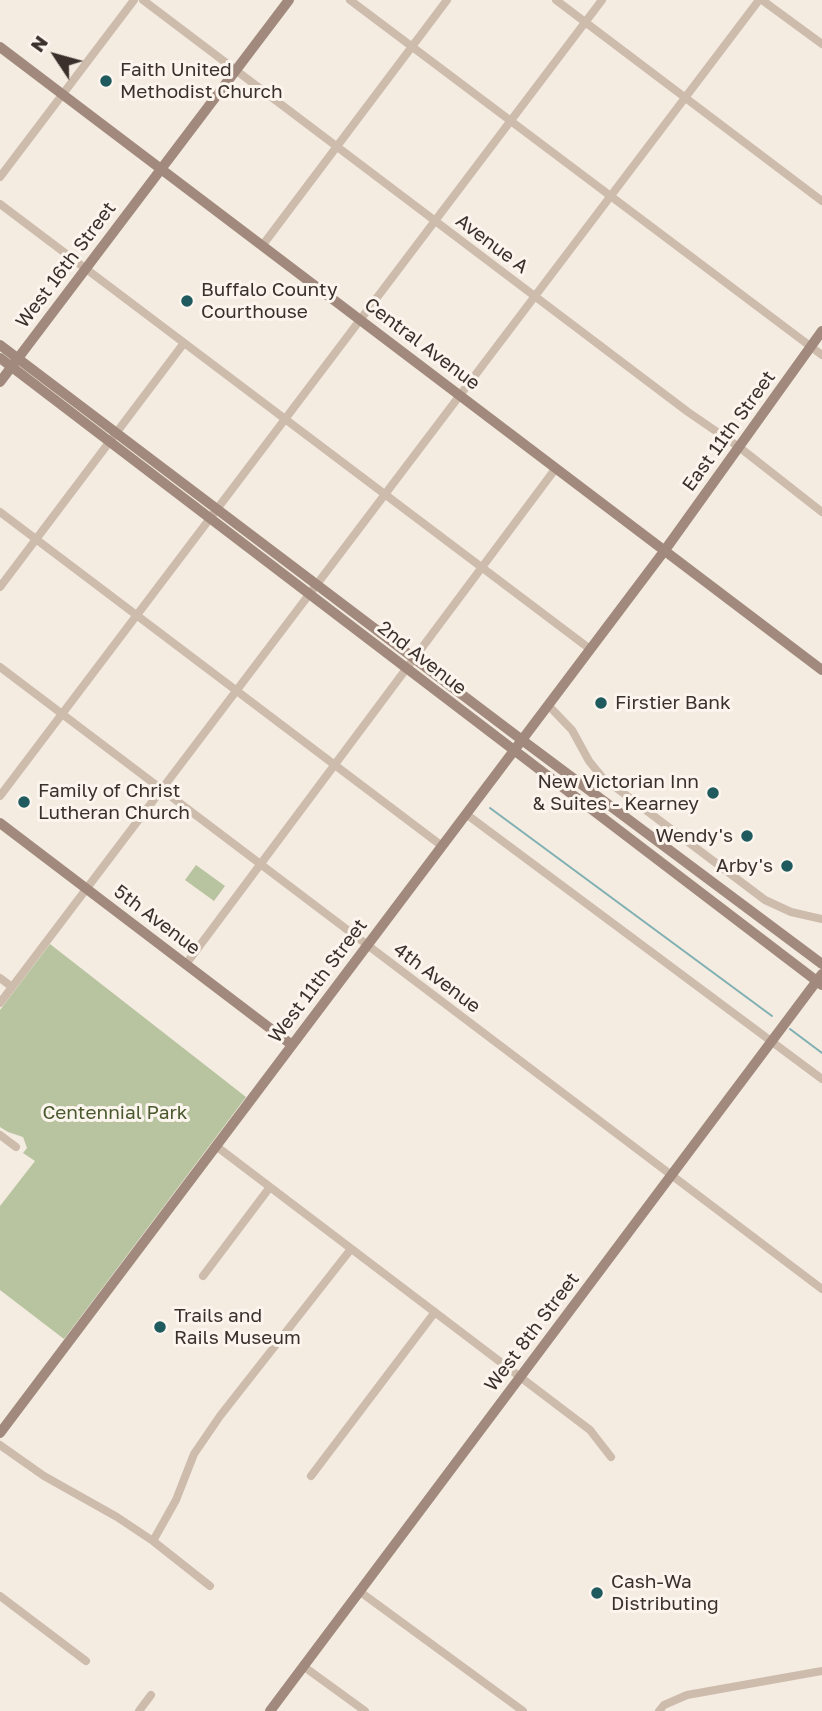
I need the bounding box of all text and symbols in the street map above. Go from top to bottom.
north arrow [21,21,91,91]
text: N [25,31,52,56]
place label: Faith United Methodist Church [120,59,283,103]
marker: Faith United Methodist Church [98,73,114,89]
street label: West 16th Street [11,197,121,333]
street label: Avenue A [451,209,533,279]
place label: Buffalo County Courthouse [201,279,338,323]
marker: Buffalo County Courthouse [179,293,195,309]
street label: Central Avenue [360,293,484,395]
street label: East 11th Street [678,366,780,496]
street label: 2nd Avenue [373,616,471,700]
place label: Firstier Bank [615,692,731,714]
marker: Firstier Bank [593,695,609,711]
place label: New Victorian Inn & Suites - Kearney [533,771,699,815]
place label: Family of Christ Lutheran Church [38,780,190,824]
marker: New Victorian Inn & Suites - Kearney [705,785,721,801]
marker: Family of Christ Lutheran Church [16,794,32,810]
place label: Wendy's [655,825,733,847]
marker: Wendy's [739,828,755,844]
place label: Arby's [716,855,773,877]
marker: Arby's [779,858,795,874]
street label: 5th Avenue [109,880,205,960]
street label: West 11th Street [264,914,372,1048]
street label: 4th Avenue [389,938,485,1018]
park label: Centennial Park [42,1102,188,1124]
street label: West 8th Street [480,1268,584,1396]
place label: Trails and Rails Museum [174,1305,301,1349]
marker: Trails and Rails Museum [152,1319,168,1335]
place label: Cash-Wa Distributing [611,1571,719,1615]
marker: Cash-Wa Distributing [589,1585,605,1601]

